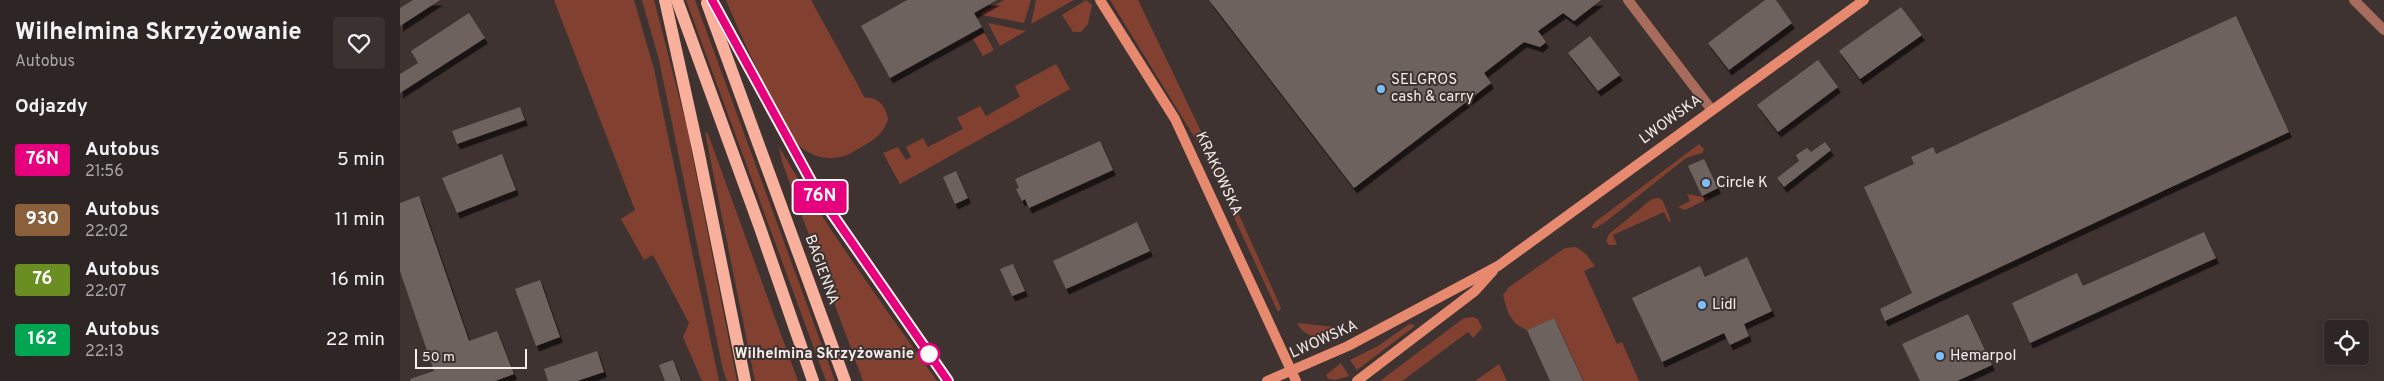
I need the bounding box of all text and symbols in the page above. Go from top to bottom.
button: heart [333,17,385,69]
text: Wilhelmina Skrzyżowanie [15,18,302,48]
text: Autobus [15,52,75,72]
place label: SELGROS cash & carry [1391,71,1474,107]
marker: SELGROS cash & carry [1375,83,1387,95]
street label: LWOWSKA [1636,91,1706,149]
text: Odjazdy [15,95,88,119]
street label: KRAKOWSKA [1190,129,1246,219]
text: Autobus [85,138,160,162]
text: 76N [26,148,59,171]
text: 5 min [337,148,385,172]
text: 21:56 [85,162,124,182]
place label: Circle K [1716,174,1768,193]
marker: Circle K [1700,177,1712,189]
line badge: 76N [791,181,849,213]
text: 76N [804,185,836,208]
text: Autobus [85,198,160,222]
text: 930 [26,208,59,231]
text: 11 min [335,208,385,232]
text: 22:02 [85,222,128,242]
street label: BAGIENNA [800,232,842,308]
text: Autobus [85,258,160,282]
text: 76 [33,268,52,291]
text: 16 min [330,268,385,292]
text: 22:07 [85,282,126,302]
place label: Lidl [1712,296,1737,315]
marker: Lidl [1696,299,1708,311]
street label: LWOWSKA [1287,317,1361,363]
text: Autobus [85,318,160,342]
map controls [2324,320,2369,365]
button: locate [2324,320,2369,365]
text: 162 [28,328,57,351]
text: 22 min [326,328,385,352]
text: 22:13 [85,342,124,362]
marker: Wilhelmina Skrzyżowanie [918,343,940,365]
place label: Wilhelmina Skrzyżowanie [735,345,914,364]
scale bar [415,346,528,369]
place label: Hemarpol [1950,347,2016,366]
text: 50 m [422,349,455,366]
marker: Hemarpol [1934,350,1946,362]

